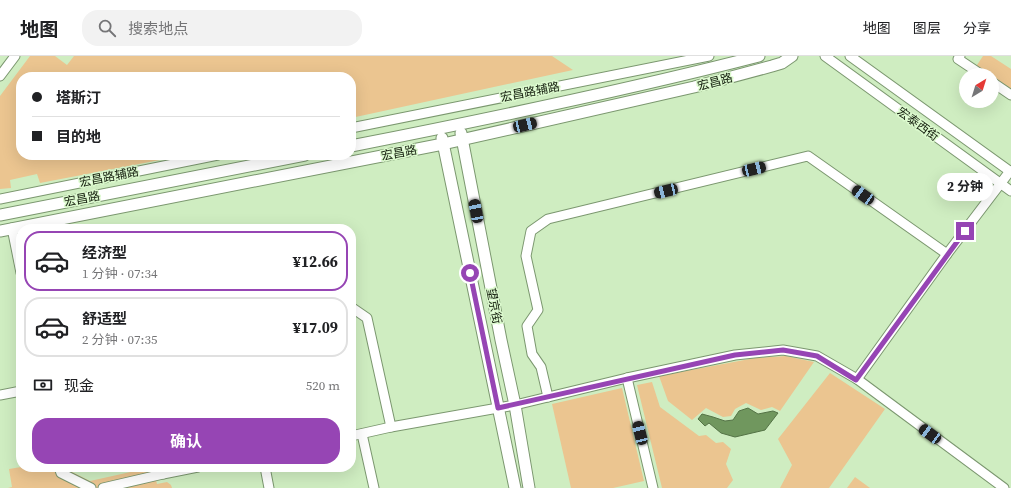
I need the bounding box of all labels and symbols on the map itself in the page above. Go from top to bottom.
north arrow [959,68,999,108]
street label: 宏昌路 [696,70,734,94]
street label: 宏昌路辅路 [499,78,561,106]
street label: 宏泰西街 [894,103,942,145]
car [512,116,538,134]
street label: 宏昌路 [380,142,418,164]
car [741,160,767,178]
street label: 宏昌路辅路 [78,163,140,191]
callout: 2 分钟 [937,173,993,201]
car [653,182,679,200]
car [850,183,876,207]
street label: 宏昌路 [63,188,101,210]
car [468,198,484,224]
route end [956,222,974,240]
route start [461,264,479,282]
street label: 望京街 [483,287,505,325]
car [631,420,649,446]
car [917,422,943,446]

